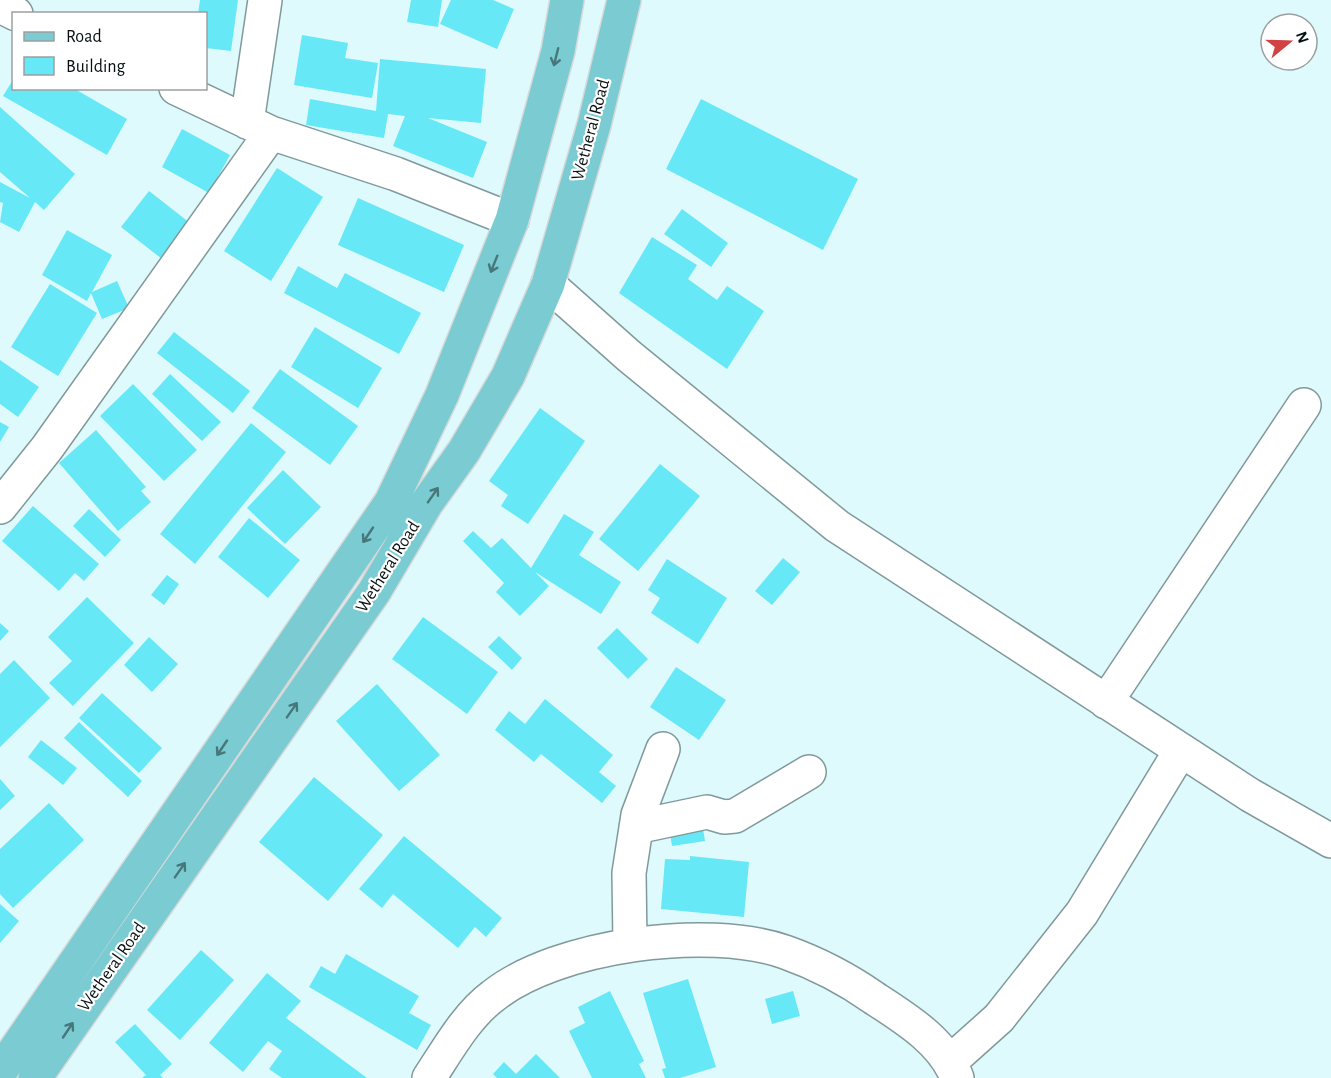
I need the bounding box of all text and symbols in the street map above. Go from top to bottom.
legend [12,12,207,90]
north arrow [1259,12,1319,72]
text: Road [66,28,102,46]
text: N [1293,30,1312,45]
one-way arrow [550,48,561,67]
text: Building [66,58,126,76]
street label: Wetheral Road [569,77,613,183]
one-way arrow [488,254,499,273]
one-way arrow [427,487,440,503]
street label: Wetheral Road [353,518,423,616]
one-way arrow [362,527,374,543]
one-way arrow [286,702,298,719]
one-way arrow [216,739,228,756]
one-way arrow [174,862,186,878]
street label: Wetheral Road [75,919,149,1015]
one-way arrow [62,1021,75,1038]

